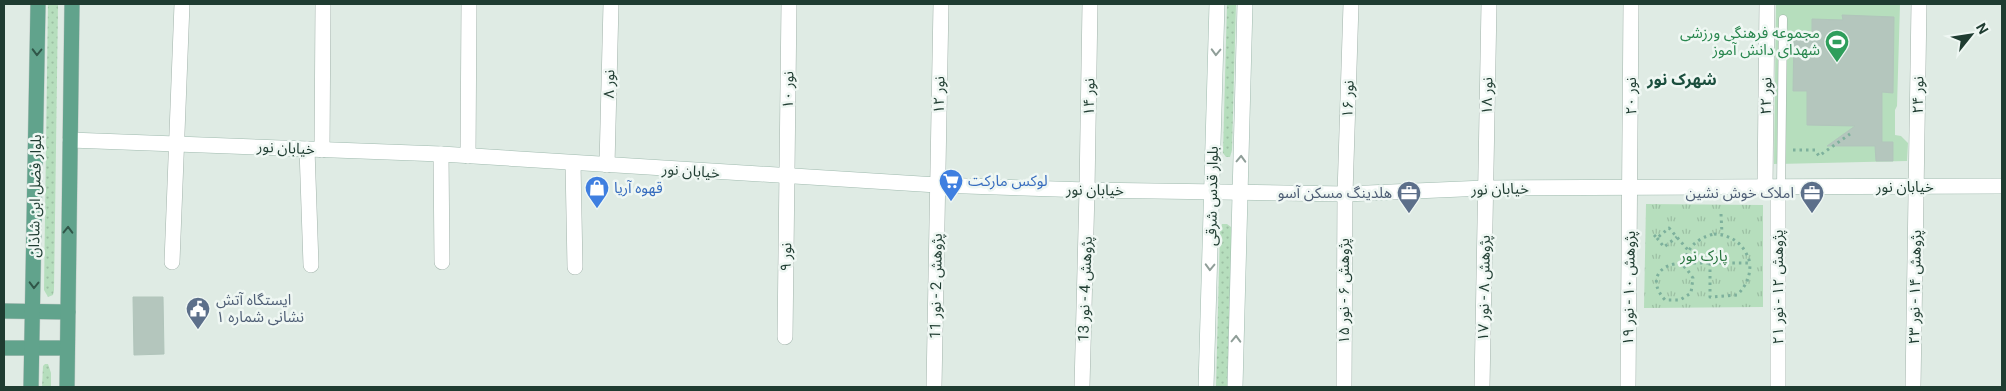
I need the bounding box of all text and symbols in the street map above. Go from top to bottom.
north arrow [1946,10,1996,60]
text: N [1973,20,1992,37]
place label: مجموعه فرهنگی ورزشی شهدای دانش آموز [1680,24,1820,59]
sports icon: مجموعه فرهنگی ورزشی شهدای دانش آموز [1824,29,1850,63]
one-way arrow [32,49,43,57]
one-way arrow [1211,49,1221,57]
street label: نور ۸ [600,69,618,99]
district label: شهرک نور [1646,70,1717,89]
street label: نور ۱۰ [779,71,797,109]
street label: نور ۱۲ [930,76,948,114]
street label: نور ۲۴ [1909,76,1927,114]
street label: نور ۱۸ [1478,77,1496,115]
street label: نور ۲۰ [1622,77,1640,115]
street label: نور ۲۲ [1757,77,1775,115]
street label: نور ۱۴ [1080,78,1098,116]
street label: نور ۱۶ [1338,80,1358,118]
street label: بلوار فضل ابن شاذان [25,134,45,258]
street label: خیابان نور [256,137,316,159]
street label: بلوار قدس شرقی [1202,146,1222,246]
one-way arrow [1236,154,1247,162]
street label: خیابان نور [661,160,721,182]
supermarket icon: لوکس مارکت [938,168,964,202]
place label: لوکس مارکت [968,172,1048,190]
shop icon: قهوه آریا [584,175,610,209]
street label: خیابان نور [1875,178,1934,196]
place label: قهوه آریا [614,179,663,197]
street label: خیابان نور [1470,179,1529,199]
street label: خیابان نور [1065,180,1124,200]
office icon: هلدینگ مسکن آسو [1396,180,1422,214]
office icon: املاک خوش نشین [1799,180,1825,214]
place label: هلدینگ مسکن آسو [1278,184,1392,202]
place label: املاک خوش نشین [1686,184,1794,202]
one-way arrow [63,225,74,233]
street label: پژوهش ۱۴ - نور ۲۳ [1905,229,1926,345]
street label: پژوهش ۱۰ - نور ۱۹ [1619,230,1640,346]
street label: پژوهش ۱۲ - نور ۲۱ [1769,230,1788,344]
street label: پژوهش 2 - نور 11 [926,233,947,339]
street label: پژوهش ۸ - نور ۱۷ [1474,235,1495,341]
street label: پژوهش 4 - نور 13 [1074,236,1097,342]
street label: پژوهش ۶ - نور ۱۵ [1335,238,1354,344]
street label: نور ۹ [777,242,795,272]
park label: پارک نور [1679,247,1728,266]
one-way arrow [1205,264,1216,272]
one-way arrow [28,281,39,289]
place label: ایستگاه آتش نشانی شماره ۱ [216,291,304,326]
public building icon: ایستگاه آتش نشانی شماره ۱ [185,296,211,330]
one-way arrow [1231,334,1242,342]

